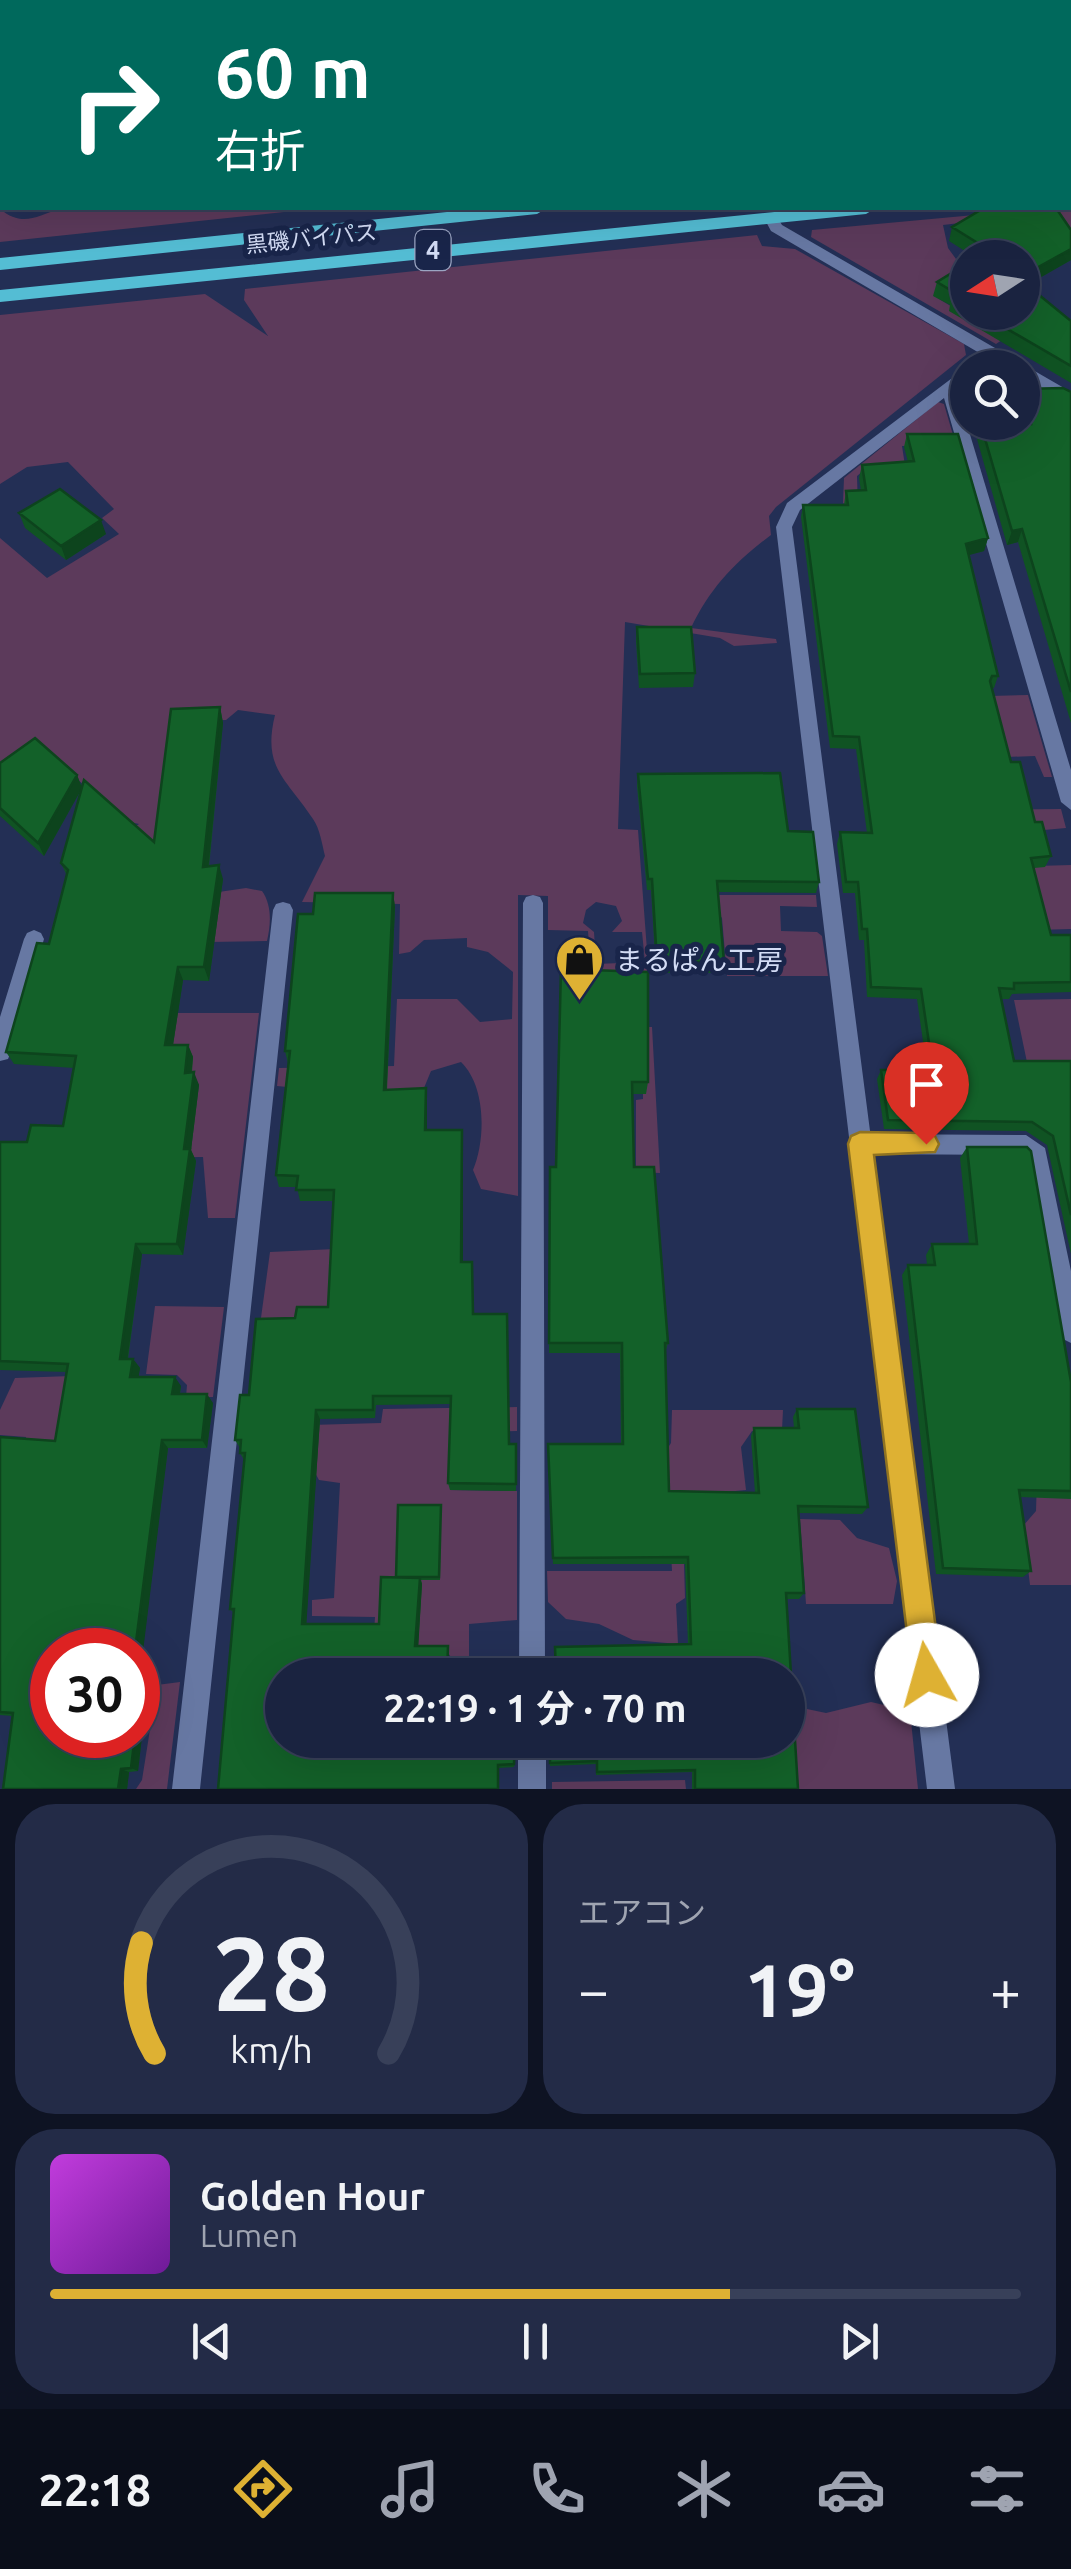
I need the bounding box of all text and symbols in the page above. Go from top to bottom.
text: 60 m [215,33,371,111]
icon: right [50,40,180,170]
text: 右折 [215,125,305,176]
street label: 黒磯バイパス [244,218,378,257]
road number: 4 [416,230,450,270]
north arrow [950,240,1040,330]
map controls [950,240,1040,440]
button: search [950,350,1040,440]
shop icon: まるぱん工房 [554,934,606,1002]
place label: まるぱん工房 [615,944,783,975]
pin [884,1042,969,1145]
icon: arrive [899,1057,954,1112]
position arrow [875,1623,979,1727]
speed limit sign: 30 [30,1628,160,1758]
text: 22:19 · 1 分 · 70 m [384,1687,686,1729]
text: エアコン [578,1894,706,1930]
text: 28 [213,1914,330,2031]
text: 19° [744,1947,855,2031]
text: − [578,1959,609,2020]
text: + [990,1959,1021,2020]
text: km/h [230,2030,313,2070]
text: Golden Hour [200,2175,425,2217]
text: Lumen [200,2217,298,2253]
icon: previous [184,2314,239,2369]
icon: pause [508,2314,563,2369]
icon: next [832,2314,887,2369]
icon: directions [228,2454,298,2524]
icon: music [375,2454,445,2524]
icon: phone [522,2454,592,2524]
icon: climate [669,2454,739,2524]
icon: car [816,2454,886,2524]
icon: filters [962,2454,1032,2524]
text: 22:18 [38,2464,151,2515]

